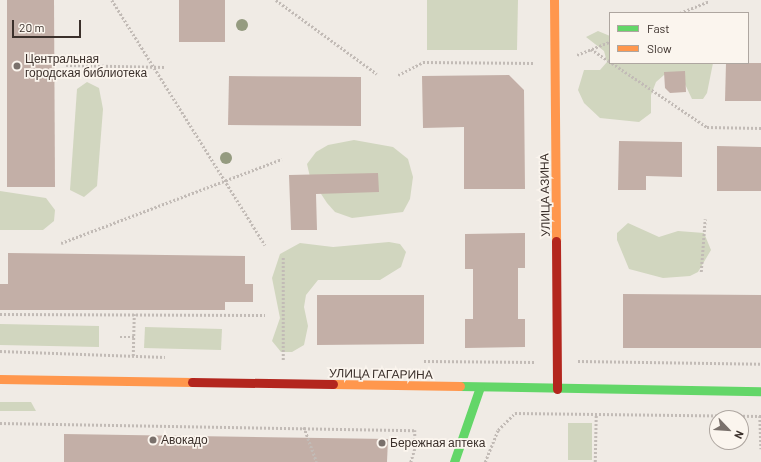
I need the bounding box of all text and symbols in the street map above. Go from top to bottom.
scale bar [14,12,83,38]
legend [609,12,749,64]
text: 20 m [19,20,45,34]
text: Fast [647,21,670,35]
text: Slow [647,41,672,55]
place label: Центральная городская библиотека [25,52,147,80]
marker: Центральная городская библиотека [12,61,22,71]
street label: УЛИЦА АЗИНА [537,153,553,237]
street label: УЛИЦА ГАГАРИНА [329,366,433,382]
north arrow [709,410,749,450]
text: N [732,429,747,441]
place label: Авокадо [161,433,208,447]
marker: Авокадо [148,435,158,445]
place label: Бережная аптека [390,436,485,450]
marker: Бережная аптека [377,438,387,448]

